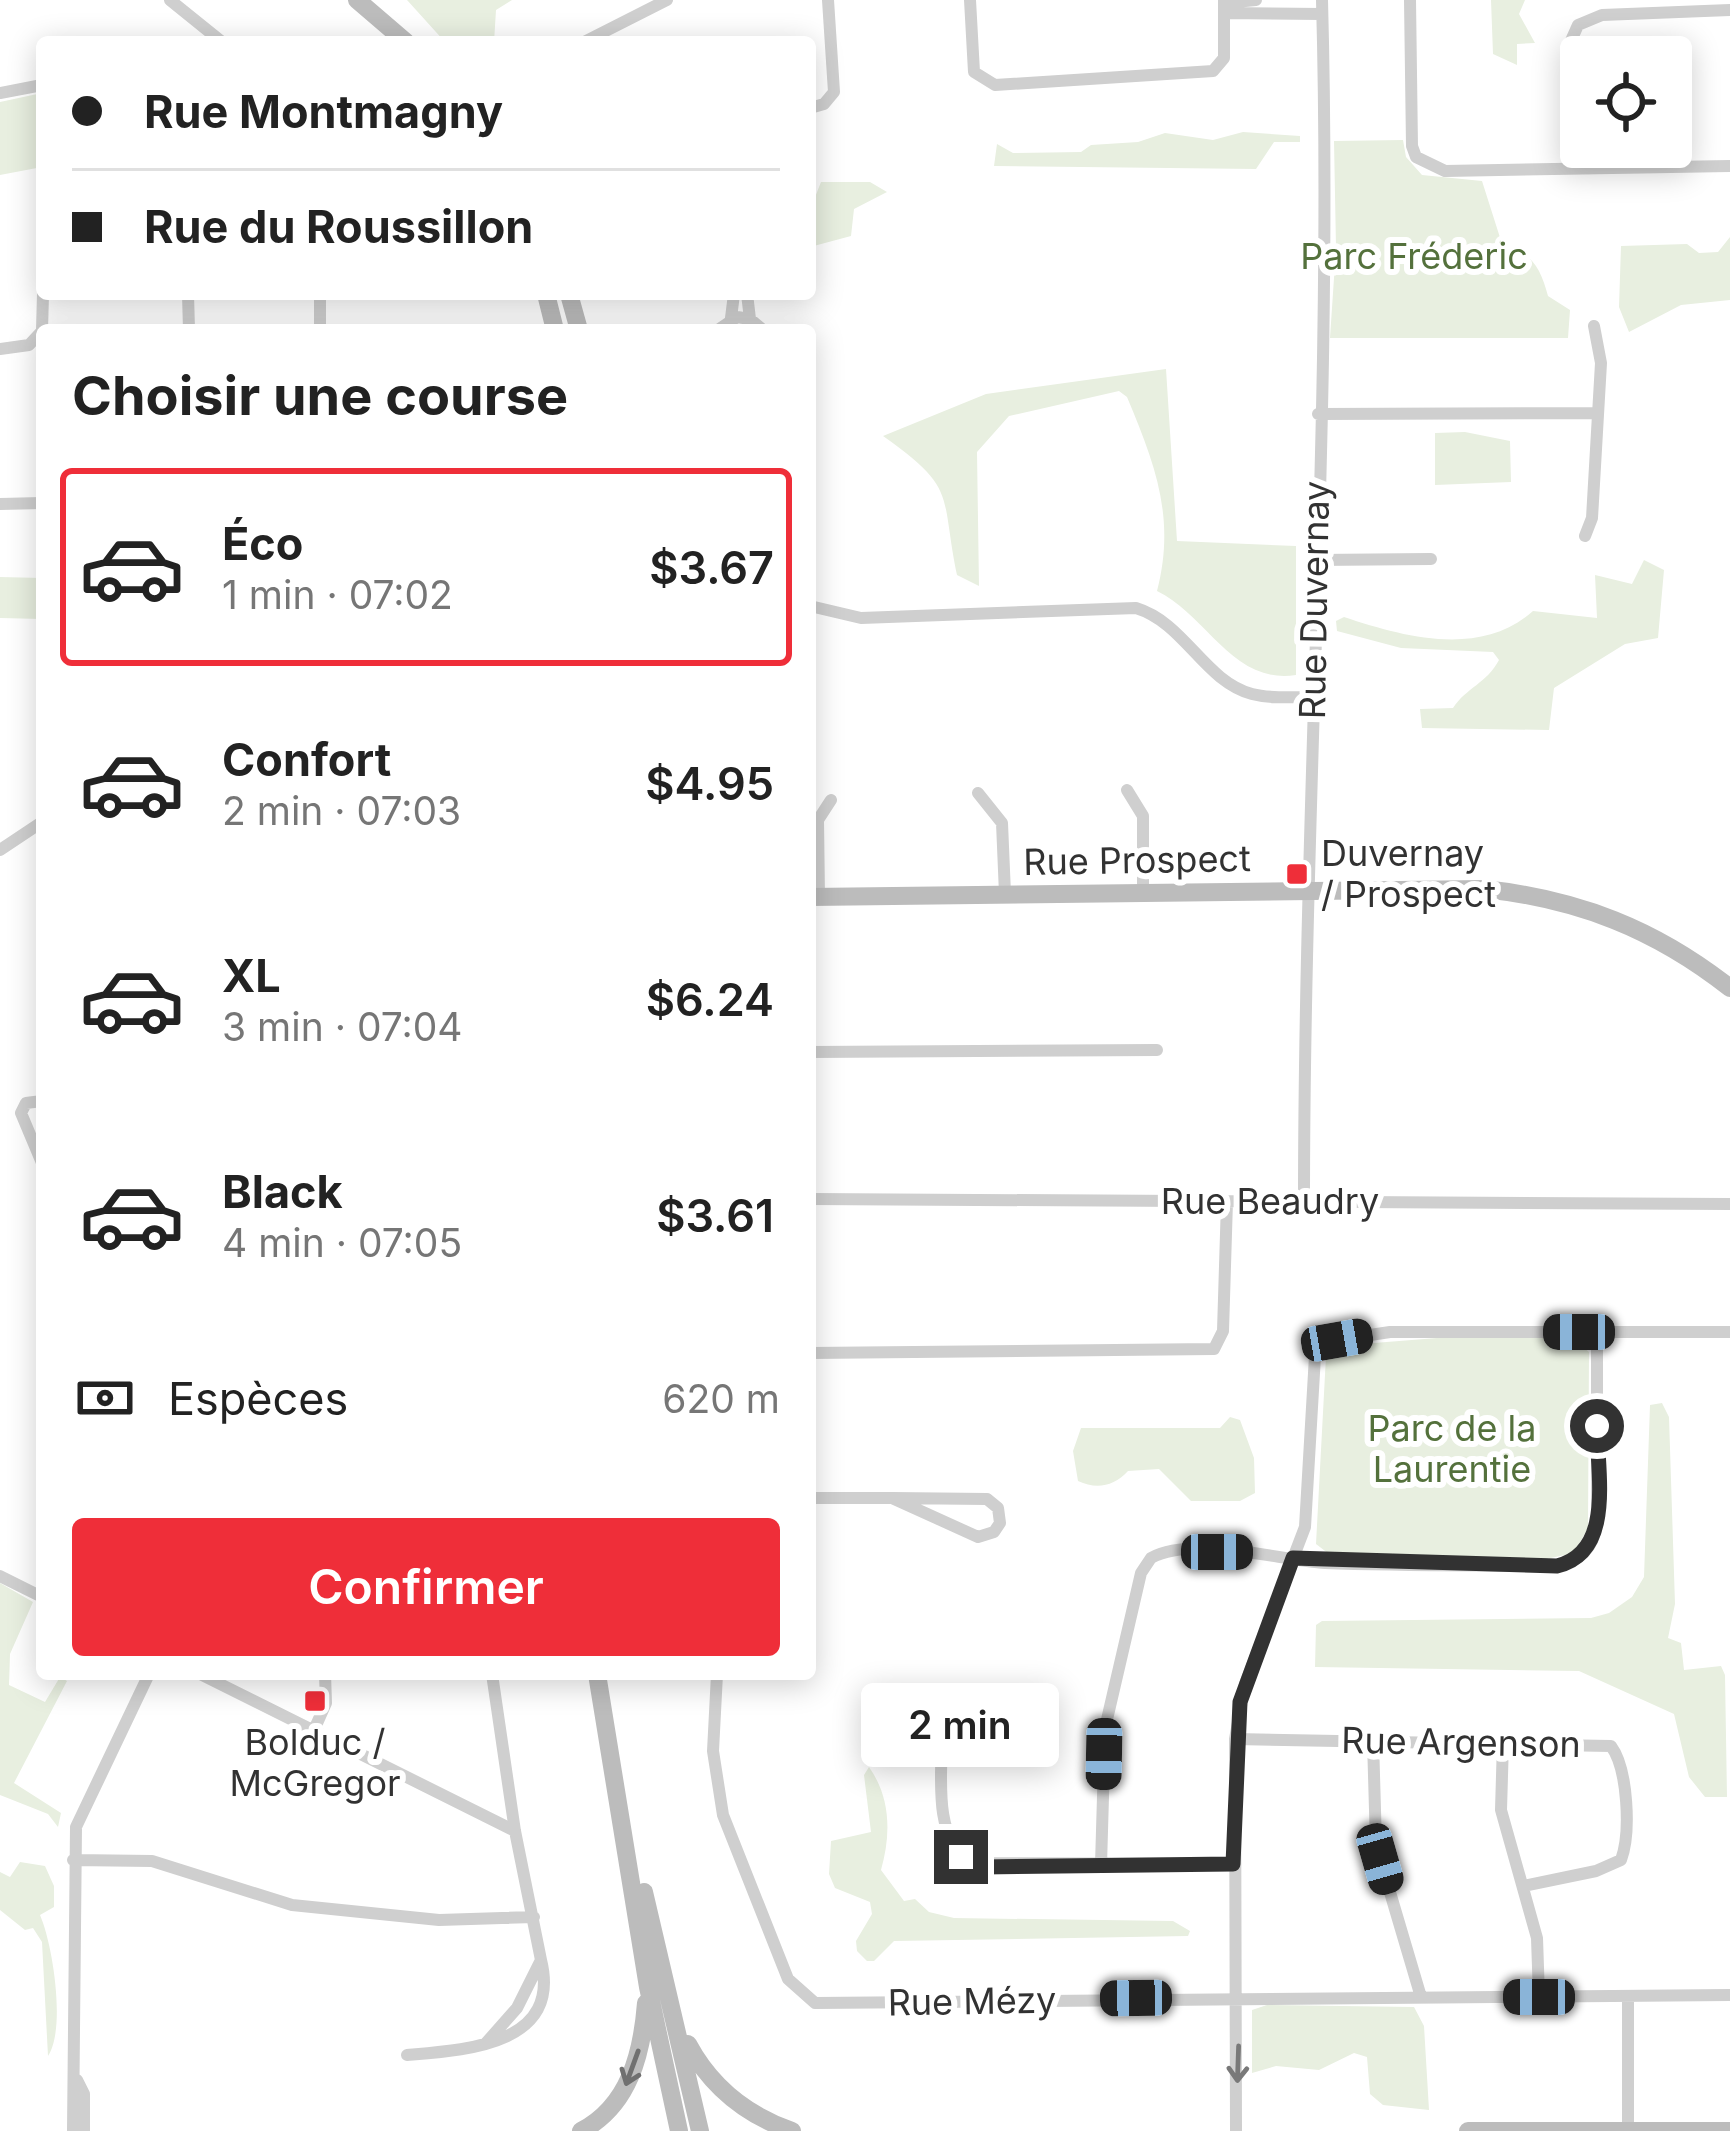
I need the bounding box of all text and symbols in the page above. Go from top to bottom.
map controls [1560,36,1692,168]
button: locate [1560,36,1692,168]
text: Rue Montmagny [144,84,503,139]
text: Rue du Roussillon [144,199,533,254]
park label: Parc Fréderic [1300,234,1528,278]
text: Choisir une course [72,363,568,428]
street label: Rue Duvernay [1290,480,1338,720]
icon: car [78,513,186,621]
text: Éco [222,516,303,571]
text: $3.67 [649,540,774,595]
text: 1 min · 07:02 [222,571,453,618]
icon: car [78,729,186,837]
text: Confort [222,732,391,787]
text: $4.95 [645,756,774,811]
text: 2 min · 07:03 [222,787,461,834]
place label: Duvernay / Prospect [1321,831,1496,916]
street label: Rue Prospect [1023,836,1251,884]
marker: Duvernay / Prospect [1284,861,1310,887]
icon: car [78,945,186,1053]
text: XL [222,948,281,1003]
text: $6.24 [646,972,774,1027]
text: 3 min · 07:04 [222,1003,463,1050]
icon: car [78,1161,186,1269]
text: Black [222,1164,343,1219]
street label: Rue Beaudry [1161,1179,1379,1223]
text: $3.61 [656,1188,774,1243]
text: 4 min · 07:05 [222,1219,462,1266]
car [1543,1314,1615,1350]
car [1298,1316,1376,1364]
icon: cash [72,1365,138,1431]
text: Espèces [168,1371,348,1426]
text: 620 m [662,1375,780,1422]
route start [1570,1399,1624,1453]
park label: Parc de la Laurentie [1368,1406,1536,1491]
button: Confirmer [72,1518,780,1656]
car [1181,1534,1253,1570]
callout: 2 min [862,1683,1060,1767]
marker: Bolduc / McGregor [302,1688,328,1714]
text: 2 min [908,1701,1012,1748]
car [1085,1718,1123,1790]
street label: Rue Argenson [1341,1718,1581,1766]
place label: Bolduc / McGregor [229,1720,401,1805]
car [1353,1819,1407,1899]
route end [934,1830,988,1884]
street label: Rue Mézy [887,1978,1057,2024]
car [1100,1979,1172,2017]
car [1503,1979,1575,2015]
one-way arrow [1226,2044,1249,2083]
one-way arrow [620,2049,641,2086]

